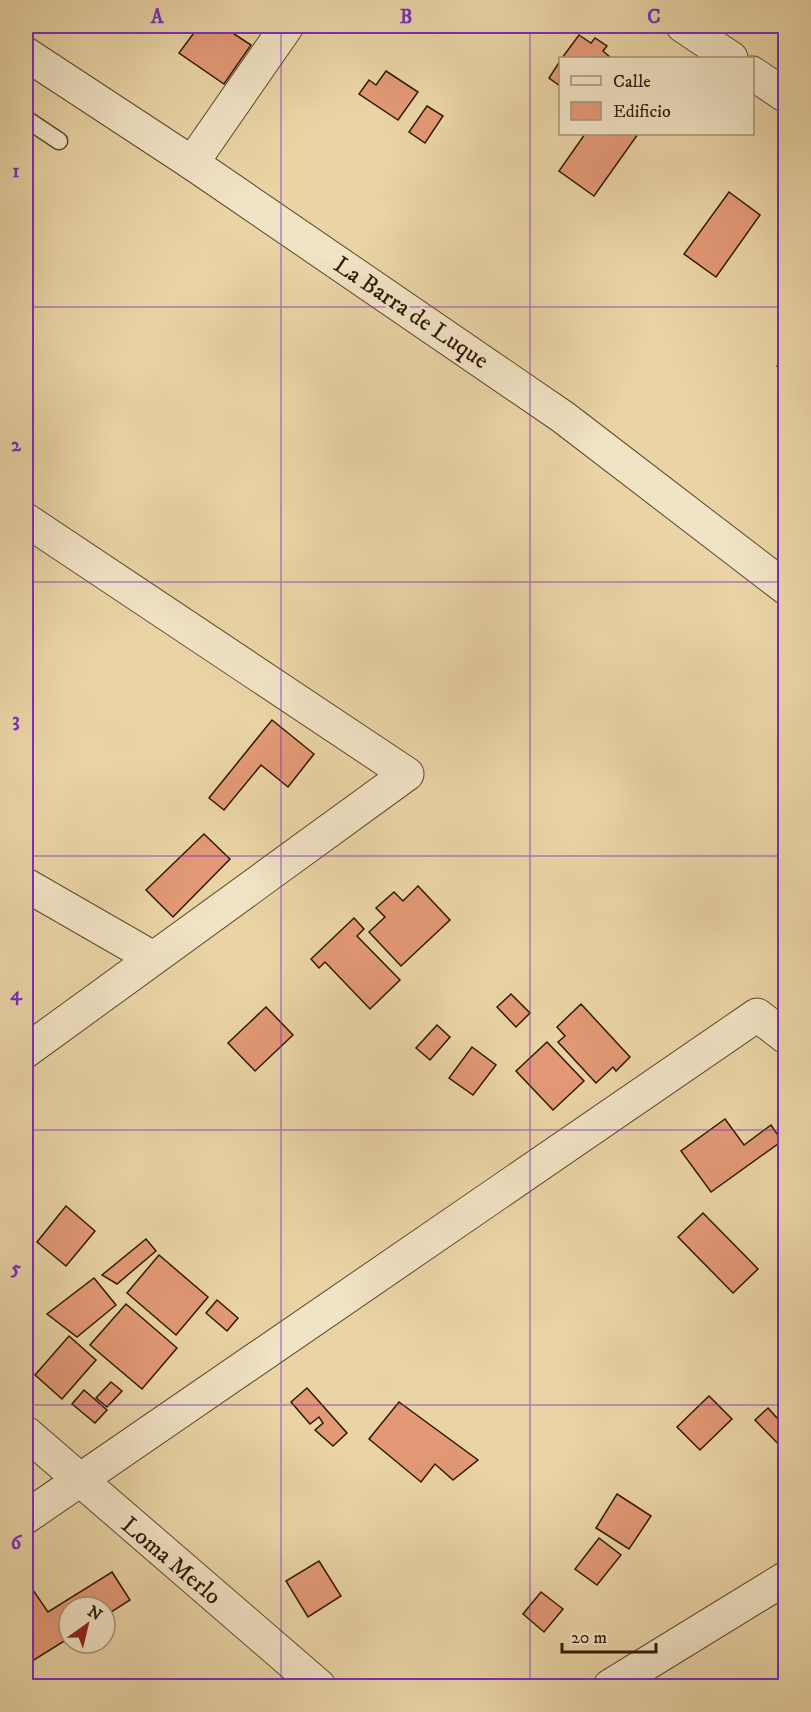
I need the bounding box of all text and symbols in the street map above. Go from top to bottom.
text: A [150,5,165,30]
text: B [400,5,412,30]
text: C [647,5,661,30]
legend [559,57,754,135]
text: Calle [613,71,651,93]
text: Edificio [613,101,671,123]
text: 1 [12,159,20,184]
street label: La Barra de Luque [328,250,494,376]
text: 2 [11,433,22,458]
text: 3 [12,708,20,733]
text: 4 [10,982,23,1007]
text: 5 [10,1256,21,1281]
street label: Loma Merlo [115,1510,227,1612]
text: 6 [11,1531,23,1556]
north arrow [57,1595,117,1655]
text: N [84,1601,106,1625]
scale bar [562,1616,656,1654]
text: 20 m [571,1627,607,1649]

